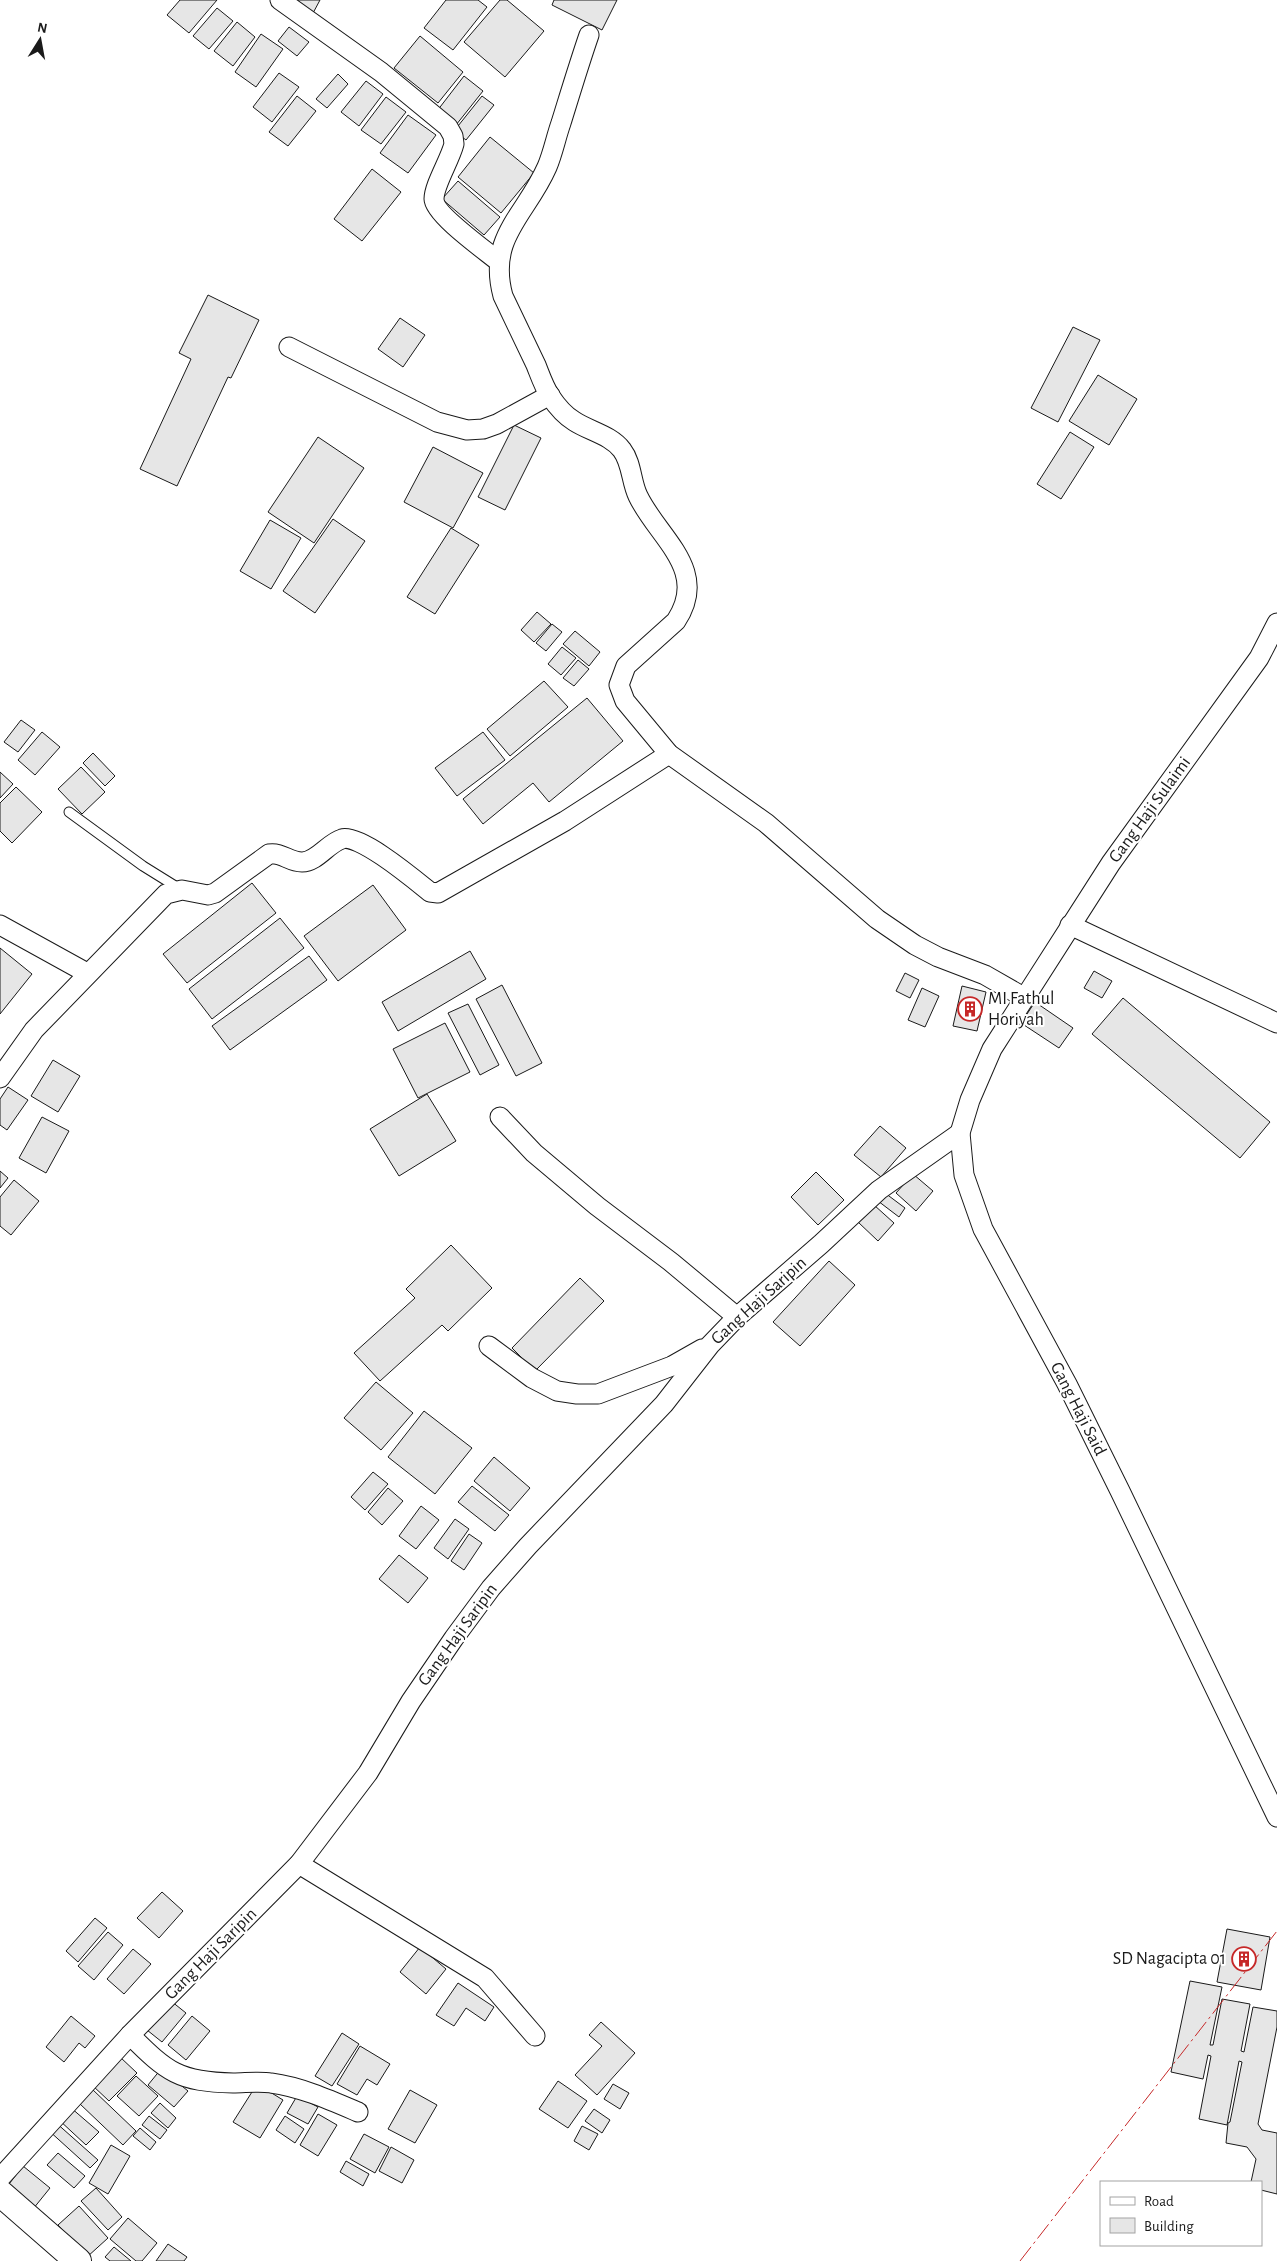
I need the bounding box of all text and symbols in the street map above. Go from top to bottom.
north arrow [15,15,65,65]
text: N [36,20,48,36]
street label: Gang Haji Sulaimi [1106,754,1194,866]
place label: MI Fathul Horiyah [988,990,1054,1029]
building icon: MI Fathul Horiyah [957,996,983,1022]
street label: Gang Haji Saripin [708,1254,810,1348]
street label: Gang Haji Said [1047,1359,1109,1459]
street label: Gang Haji Saripin [415,1581,501,1689]
street label: Gang Haji Saripin [162,1905,260,2003]
building icon: SD Nagacipta 01 [1231,1946,1257,1972]
place label: SD Nagacipta 01 [1113,1950,1226,1968]
legend [1100,2181,1262,2246]
text: Road [1144,2194,1174,2209]
text: Building [1144,2219,1194,2234]

